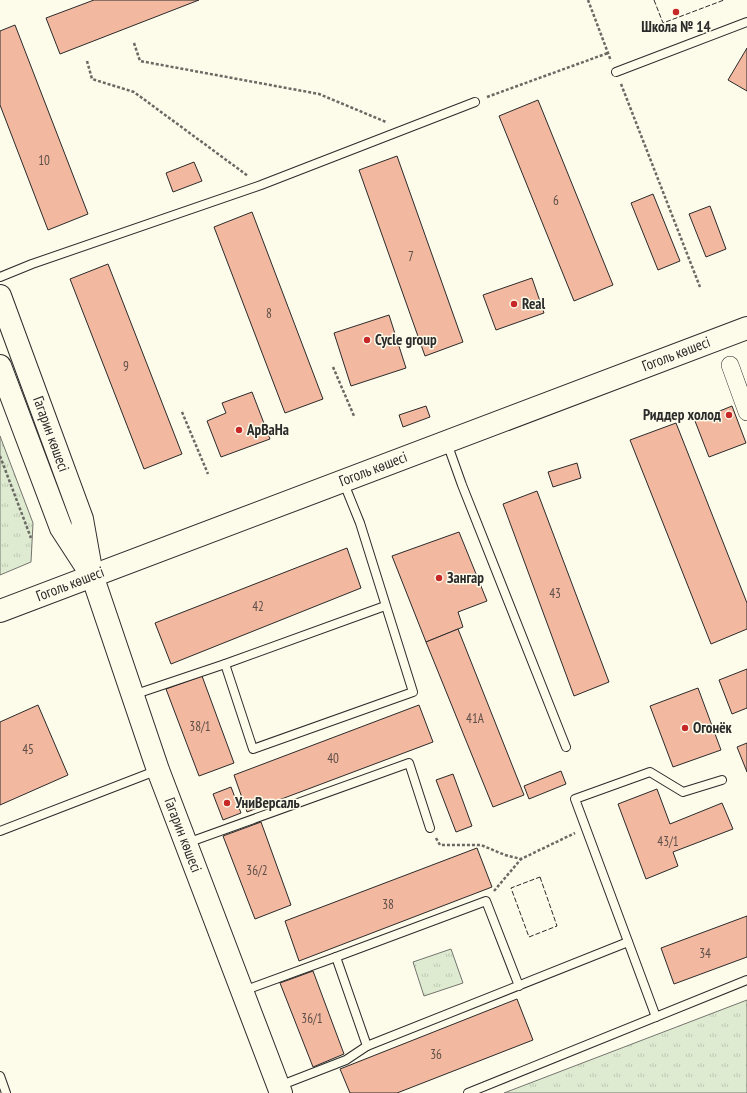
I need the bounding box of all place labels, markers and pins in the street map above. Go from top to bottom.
marker: Школа № 14 [671,7,681,17]
place label: Школа № 14 [641,17,711,36]
place label: Real [522,294,546,313]
marker: Real [509,299,519,309]
place label: Cycle group [375,330,437,349]
marker: Cycle group [362,335,372,345]
place label: Риддер холод [643,405,721,424]
marker: Риддер холод [724,410,734,420]
place label: АрВаНа [246,420,289,439]
marker: АрВаНа [234,425,244,435]
place label: Зангар [447,568,484,587]
marker: Зангар [434,573,444,583]
place label: Огонёк [693,718,733,737]
marker: Огонёк [680,723,690,733]
place label: УниВерсаль [234,793,300,812]
marker: УниВерсаль [222,798,232,808]

